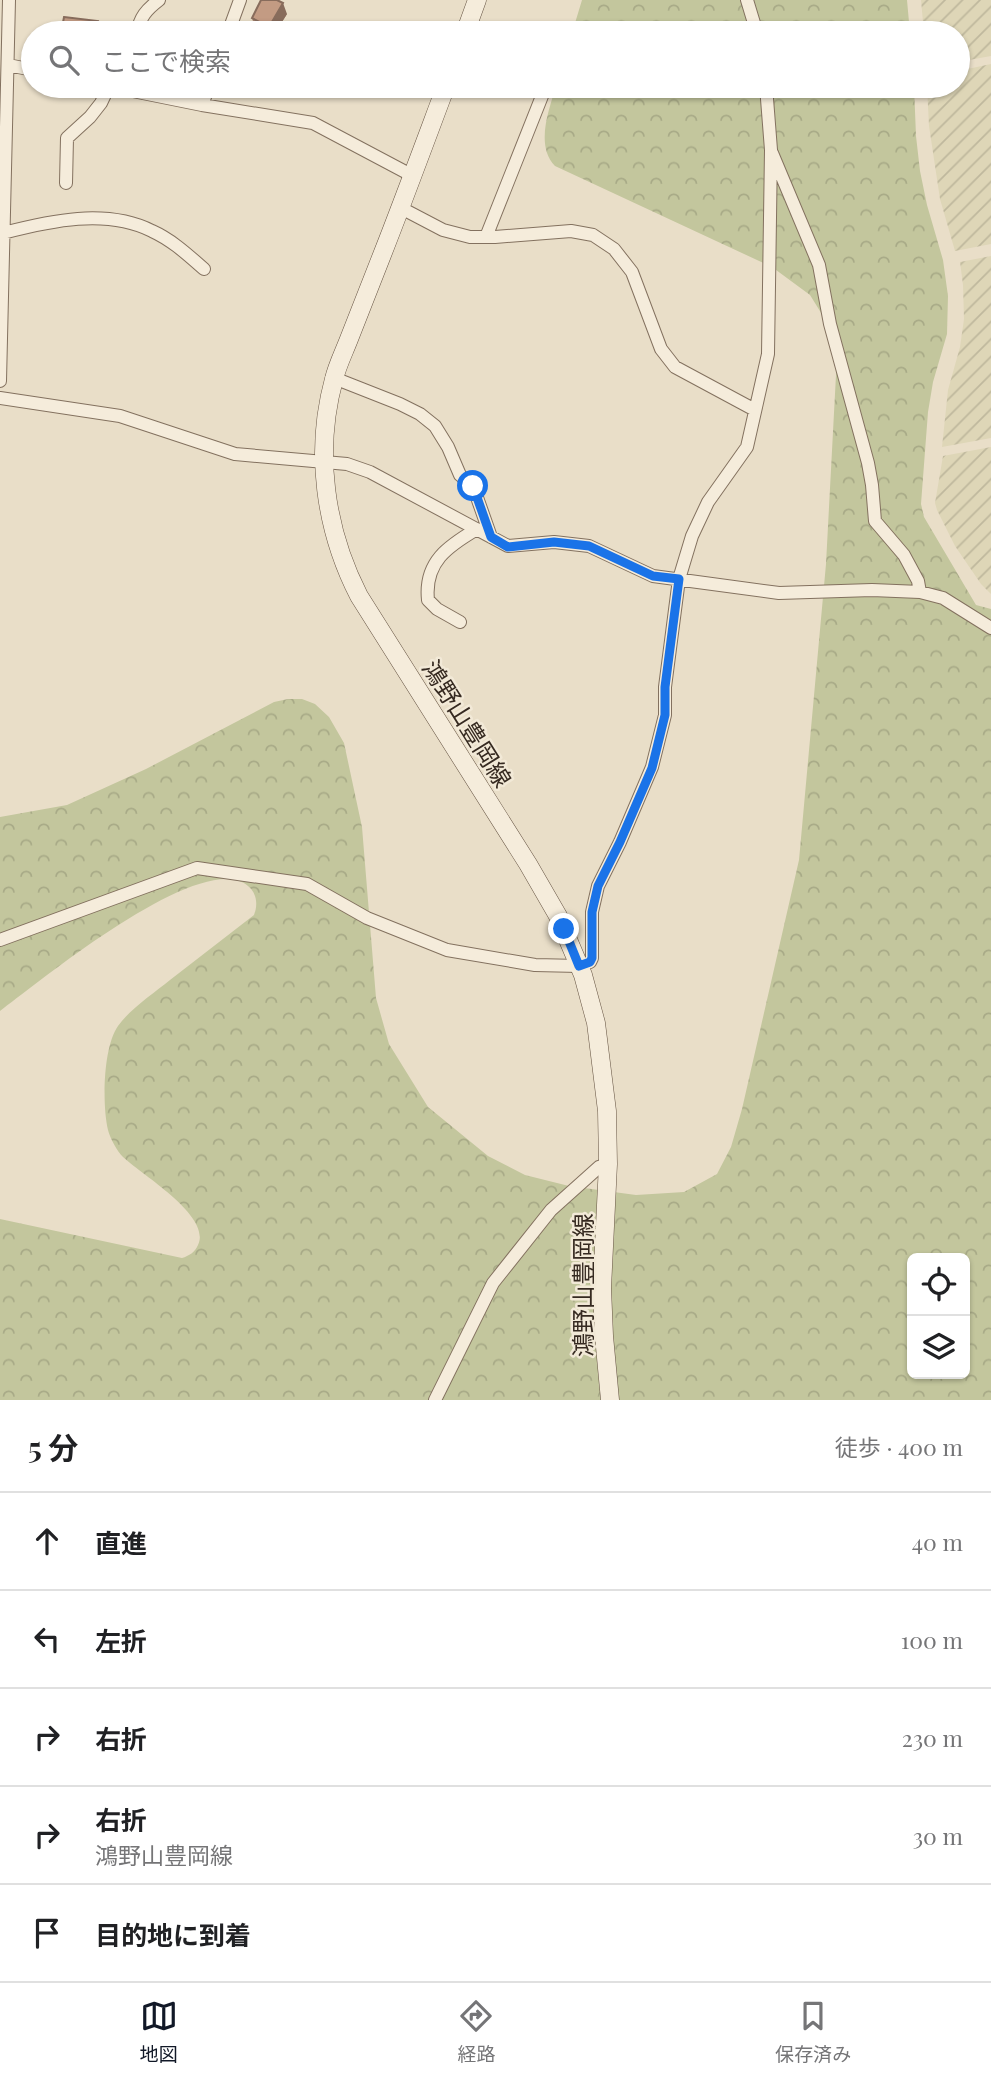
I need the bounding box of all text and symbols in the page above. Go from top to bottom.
search box [21,21,970,98]
icon: search [45,41,83,79]
text: ここで検索 [101,43,231,78]
route start [457,470,488,501]
street label: 鴻野山豊岡線 [416,653,520,793]
route end [548,913,579,944]
street label: 鴻野山豊岡線 [566,1213,598,1357]
map controls [907,1253,970,1379]
button: locate [907,1253,970,1316]
button: layers [907,1316,970,1379]
text: 5 分 [28,1427,78,1467]
text: 徒歩 · 400 m [835,1431,963,1462]
icon: ahead [28,1522,66,1560]
text: 直進 [95,1525,147,1560]
text: 40 m [912,1526,963,1557]
icon: left [28,1620,66,1658]
text: 左折 [95,1623,147,1658]
text: 100 m [901,1624,963,1655]
icon: right [28,1718,66,1756]
text: 右折 [95,1721,147,1756]
text: 230 m [902,1722,963,1753]
text: 右折 [95,1802,147,1837]
icon: right [28,1816,66,1854]
text: 30 m [913,1820,963,1851]
text: 鴻野山豊岡線 [95,1839,233,1870]
icon: arrive [28,1914,66,1952]
text: 目的地に到着 [95,1917,251,1952]
tab: 地図 [140,1997,178,2066]
tab: 経路 [457,1997,495,2066]
tab: 保存済み [775,1997,851,2066]

